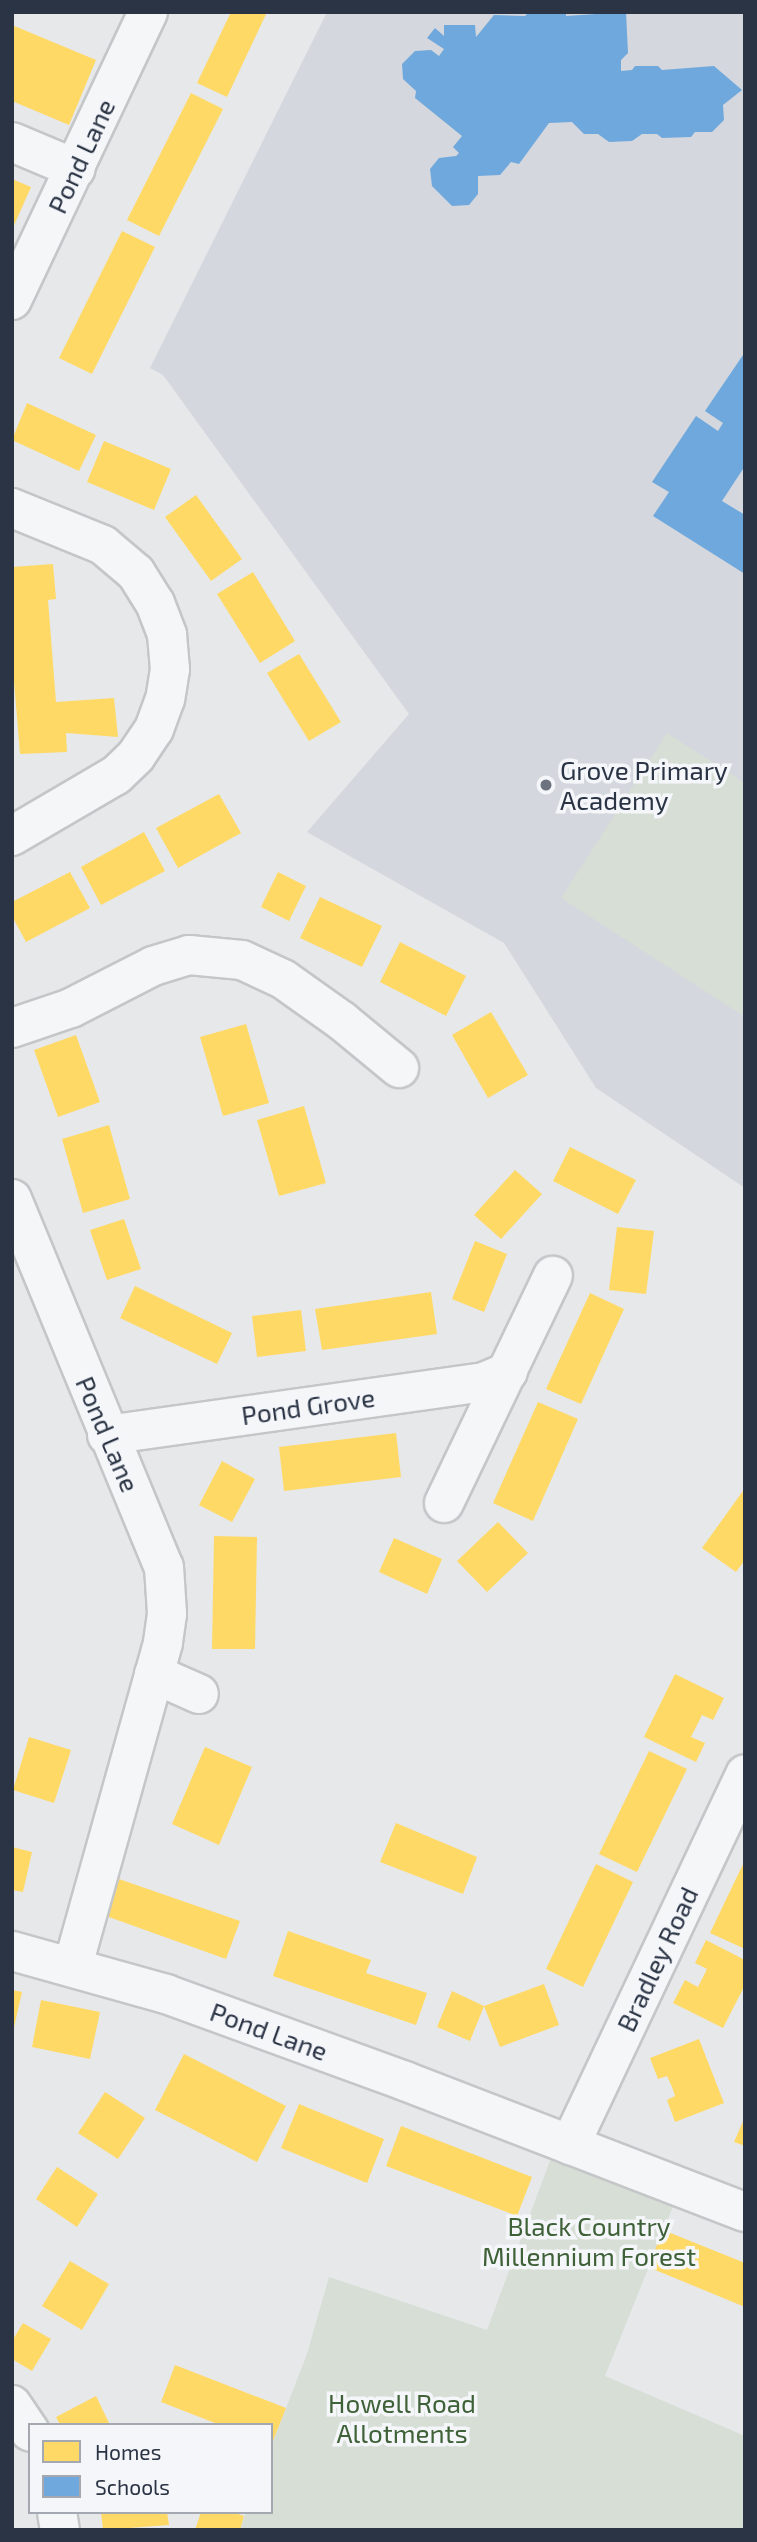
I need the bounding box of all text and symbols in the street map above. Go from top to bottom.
street label: Pond Lane [41,94,121,218]
place label: Grove Primary Academy [560,754,728,816]
marker: Grove Primary Academy [538,777,554,793]
street label: Pond Lane [70,1372,146,1496]
street label: Pond Grove [239,1381,377,1431]
street label: Bradley Road [610,1881,704,2037]
street label: Pond Lane [206,1995,332,2067]
park label: Black Country Millennium Forest [482,2210,696,2272]
park label: Howell Road Allotments [328,2387,476,2448]
legend [28,2423,273,2514]
text: Homes [95,2439,161,2464]
text: Schools [95,2474,170,2499]

